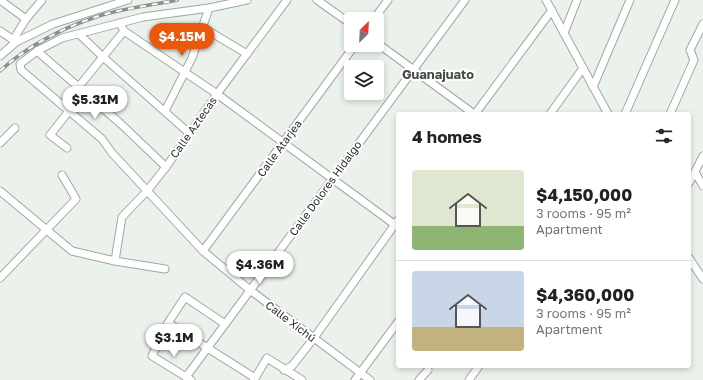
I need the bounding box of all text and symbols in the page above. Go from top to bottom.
north arrow [344,12,384,52]
map controls [344,12,384,100]
pin: $4.15M [149,23,215,57]
text: $4.15M [158,28,206,44]
button: layers [344,60,384,100]
district label: Guanajuato [402,66,474,82]
pin: $5.31M [62,86,128,120]
text: $5.31M [72,91,119,107]
street label: Calle Aztecas [167,94,219,160]
street label: Calle Atarjea [254,117,304,179]
icon: filters [653,125,675,147]
text: 4 homes [412,126,482,147]
street label: Calle Dolores Hidalgo [286,138,364,238]
text: $4,150,000 [536,184,632,205]
icon: home [444,186,492,234]
text: 3 rooms · 95 m² [536,205,631,221]
text: Apartment [536,221,603,237]
pin: $4.36M [227,251,293,285]
text: $4.36M [236,256,284,272]
text: $4,360,000 [536,284,634,305]
icon: home [444,287,492,335]
street label: Calle Xichú [263,298,319,344]
text: 3 rooms · 95 m² [536,305,631,321]
text: Apartment [536,321,603,337]
pin: $3.1M [146,324,202,358]
text: $3.1M [154,329,194,345]

